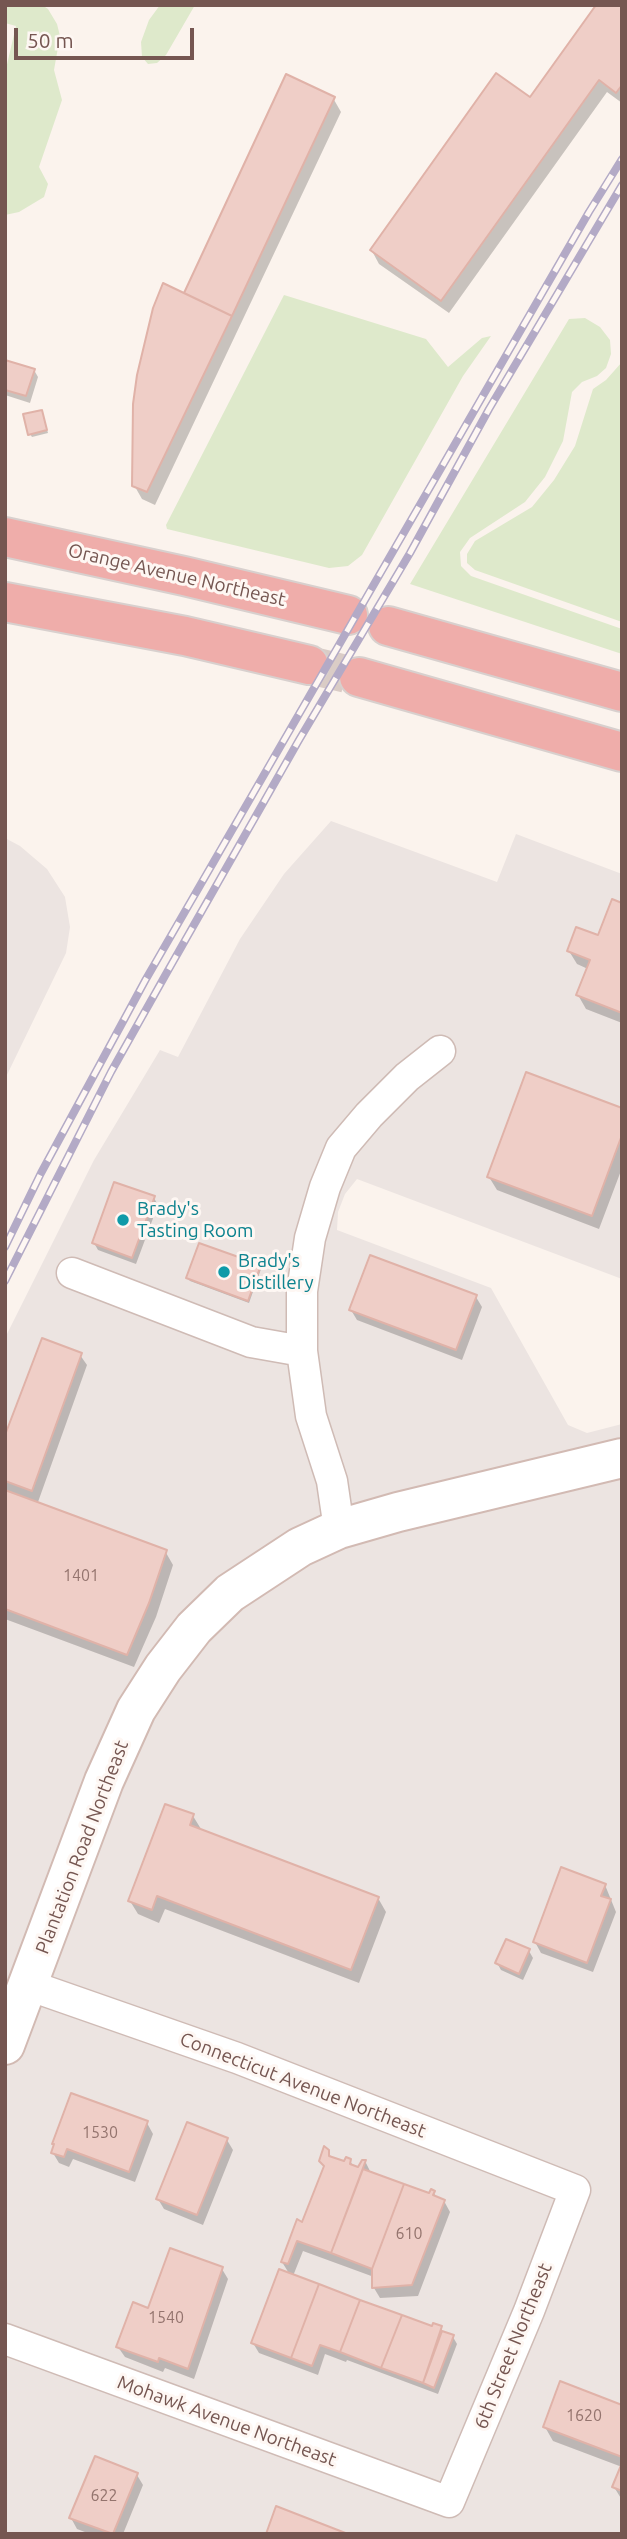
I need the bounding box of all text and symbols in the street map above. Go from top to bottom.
scale bar [18,14,198,58]
text: 50 m [27,28,74,52]
street label: Orange Avenue Northeast [66,539,288,611]
place label: Brady's Tasting Room [137,1198,253,1242]
marker: Brady's Tasting Room [115,1212,131,1228]
place label: Brady's Distillery [238,1250,314,1294]
marker: Brady's Distillery [216,1264,232,1280]
house number: 1401 [63,1566,99,1586]
street label: Plantation Road Northeast [31,1737,133,1957]
street label: Connecticut Avenue Northeast [177,2027,429,2143]
house number: 1530 [82,2123,118,2143]
house number: 610 [395,2224,423,2244]
street label: 6th Street Northeast [469,2260,557,2432]
house number: 1540 [148,2308,184,2328]
street label: Mohawk Avenue Northeast [114,2371,340,2471]
house number: 1620 [566,2406,602,2426]
house number: 622 [90,2486,118,2506]

